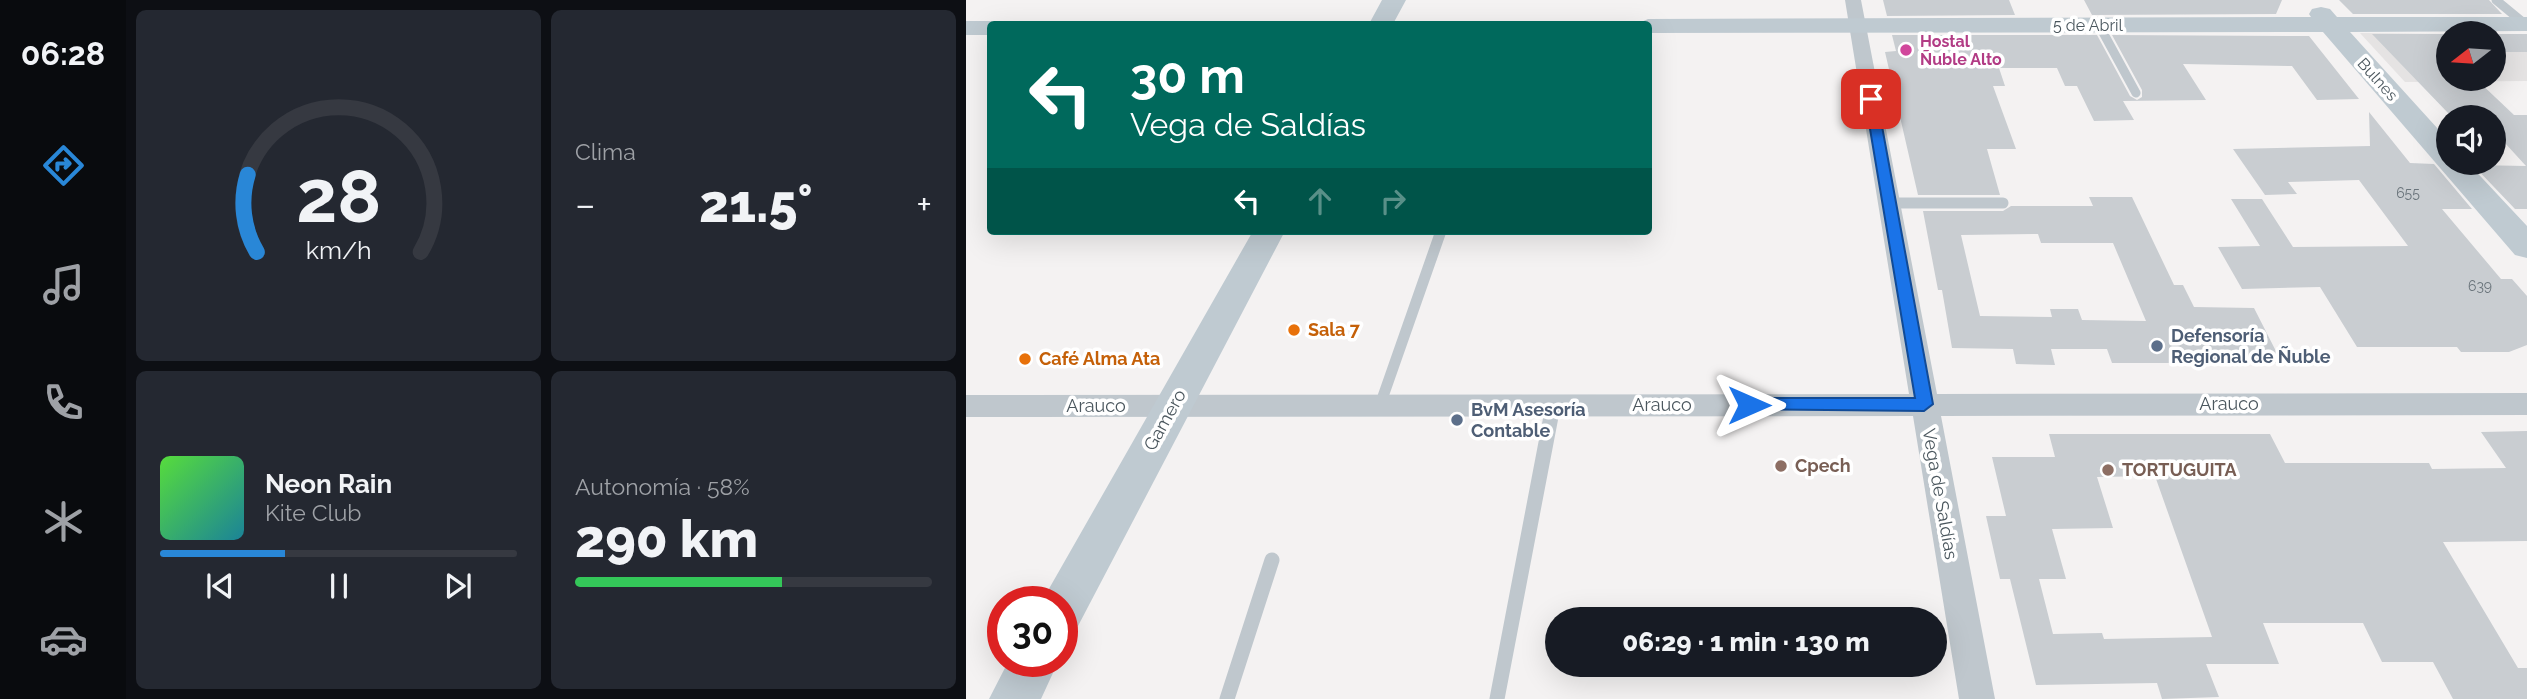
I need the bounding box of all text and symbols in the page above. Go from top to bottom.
street label: 5 de Abril [2053,16,2124,35]
north arrow [2436,21,2506,91]
map controls [2436,21,2506,175]
place label: Hostal Ñuble Alto [1920,32,2002,69]
text: 06:28 [21,35,105,72]
marker: Hostal Ñuble Alto [1898,42,1914,58]
text: 30 m [1130,47,1245,104]
icon: left [1015,49,1106,140]
street label: Bulnes [2354,54,2402,105]
pin [1841,69,1901,129]
icon: arrive [1852,80,1890,118]
button: sound [2436,105,2506,175]
text: Vega de Saldías [1130,106,1366,143]
text: Clima [575,138,636,165]
icon: directions [39,141,88,190]
text: 28 [296,154,381,239]
text: 21.5° [699,173,813,234]
text: − [575,182,595,227]
text: + [916,182,932,227]
icon: left [1228,182,1266,220]
icon: ahead [1301,182,1339,220]
icon: right [1374,182,1412,220]
house number: 655 [2396,185,2420,201]
text: km/h [306,234,371,264]
icon: music [39,260,88,309]
house number: 639 [2468,278,2492,294]
place label: Sala 7 [1308,319,1361,340]
marker: Sala 7 [1286,322,1302,338]
place label: Defensoría Regional de Ñuble [2171,325,2331,367]
marker: Defensoría Regional de Ñuble [2149,338,2165,354]
place label: Café Alma Ata [1039,348,1160,369]
marker: Café Alma Ata [1017,351,1033,367]
position arrow [1712,368,1786,442]
icon: phone [39,378,88,427]
street label: Gamero [1139,385,1190,454]
street label: Arauco [2199,393,2259,414]
street label: Arauco [1632,394,1692,415]
street label: Arauco [1066,395,1126,416]
place label: BvM Asesoría Contable [1471,399,1586,441]
marker: BvM Asesoría Contable [1449,412,1465,428]
street label: Vega de Saldías [1919,427,1962,561]
place label: Cpech [1795,455,1851,476]
marker: Cpech [1773,458,1789,474]
place label: TORTUGUITA [2122,459,2238,480]
marker: TORTUGUITA [2100,462,2116,478]
text: Neon Rain [265,469,392,499]
text: Autonomía · 58% [575,473,750,500]
icon: climate [39,497,88,546]
text: Kite Club [265,499,362,526]
text: 290 km [575,508,758,569]
icon: previous [201,567,239,605]
icon: pause [320,567,358,605]
icon: next [439,567,477,605]
speed limit sign: 30 [987,586,1078,677]
icon: car [39,615,88,664]
text: 06:29 · 1 min · 130 m [1622,627,1870,657]

